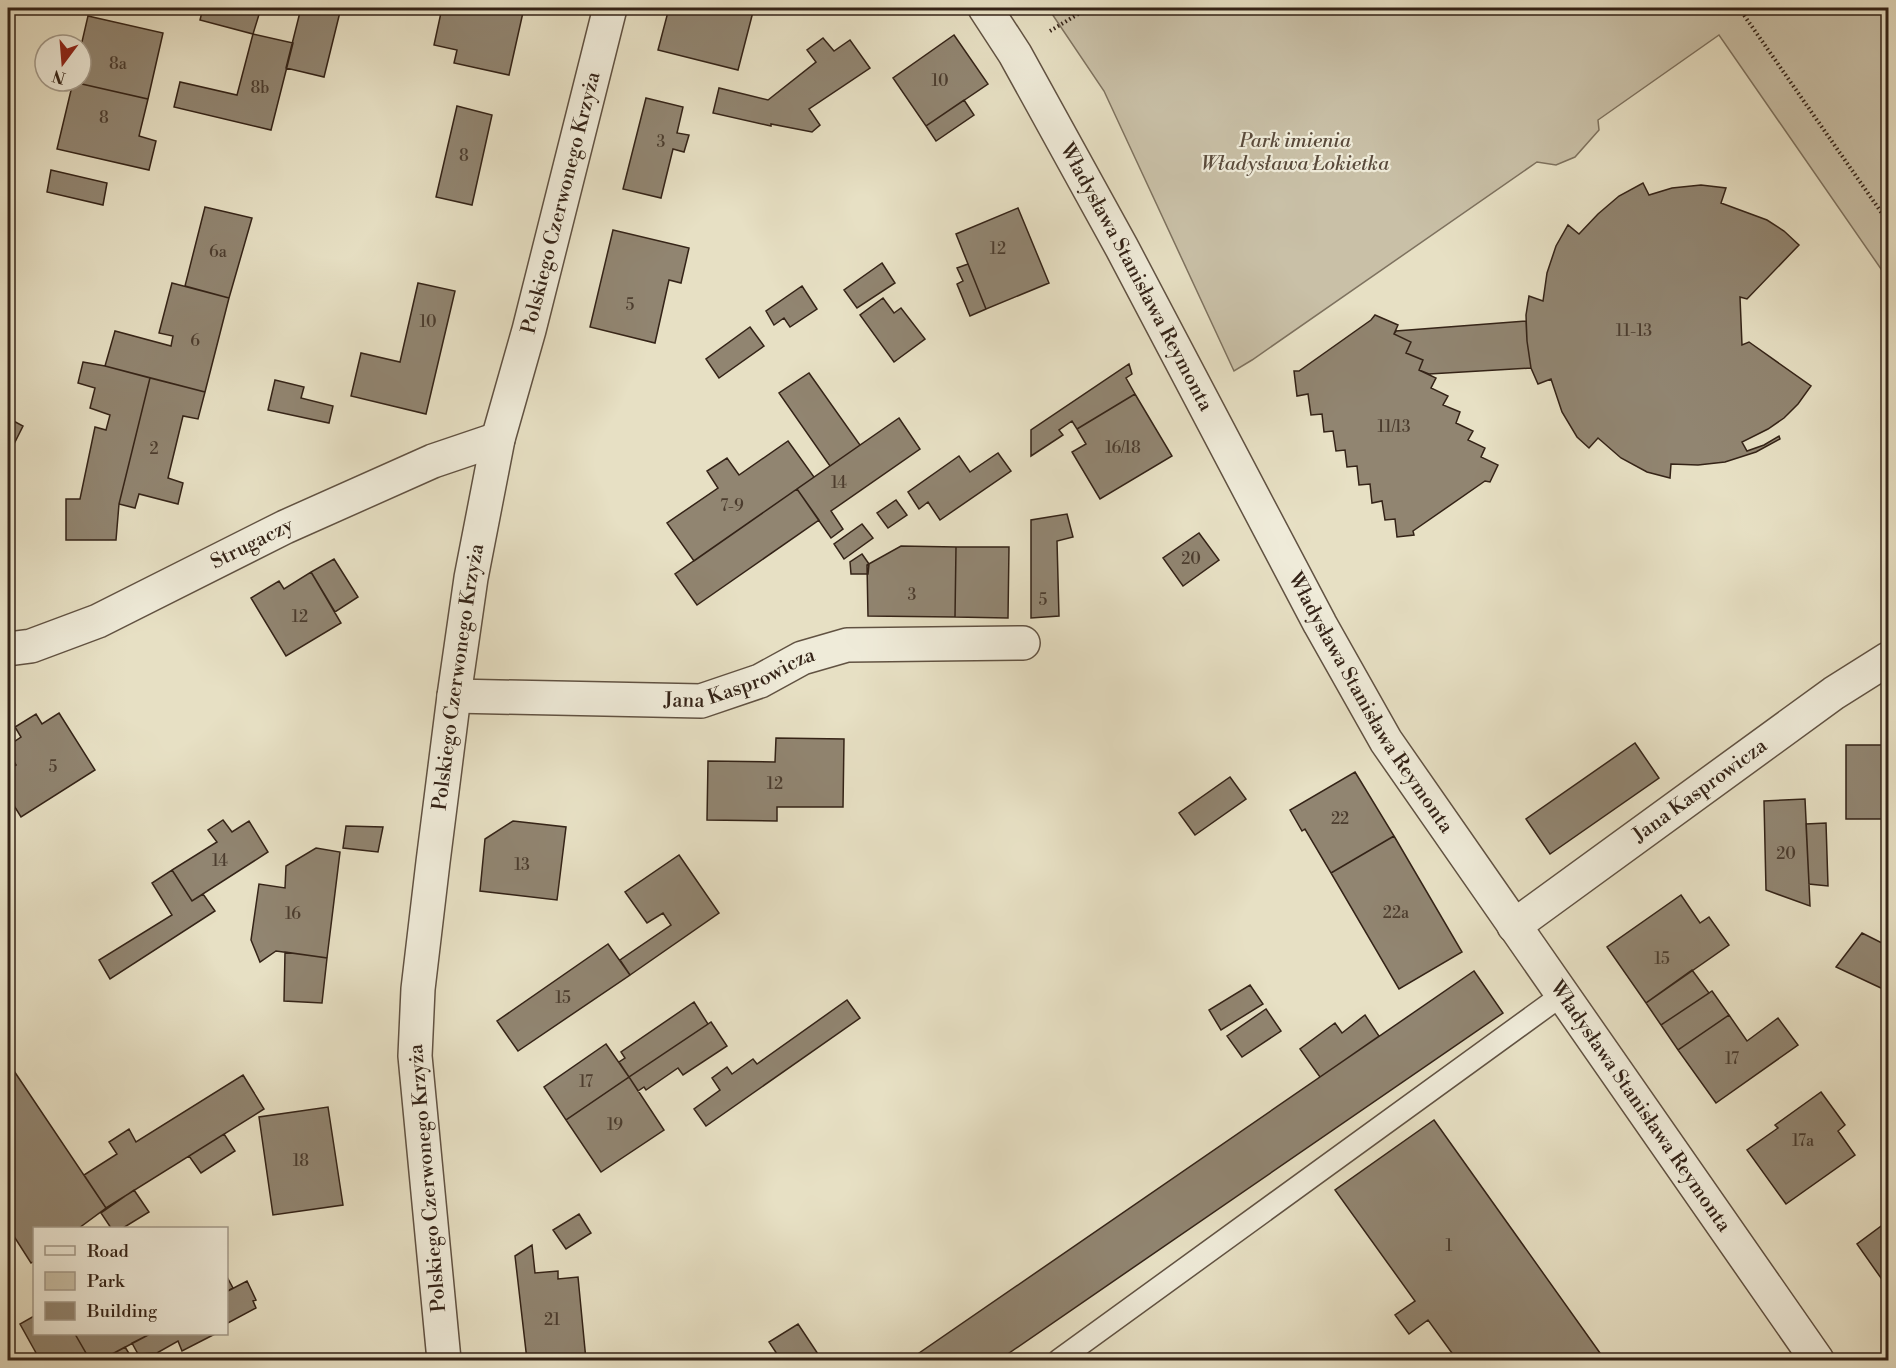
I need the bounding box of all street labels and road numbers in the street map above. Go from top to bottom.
street label: Polskiego Czerwonego Krzyża [516,68,606,336]
street label: Władysława Stanisława Reymonta [1054,138,1219,416]
street label: Strugaczy [207,512,297,575]
street label: Polskiego Czerwonego Krzyża [427,541,490,812]
street label: Władysława Stanisława Reymonta [1282,567,1459,839]
street label: Jana Kasprowicza [663,642,819,714]
street label: Jana Kasprowicza [1627,733,1773,848]
street label: Władysława Stanisława Reymonta [1544,975,1737,1238]
street label: Polskiego Czerwonego Krzyża [404,1042,452,1313]

